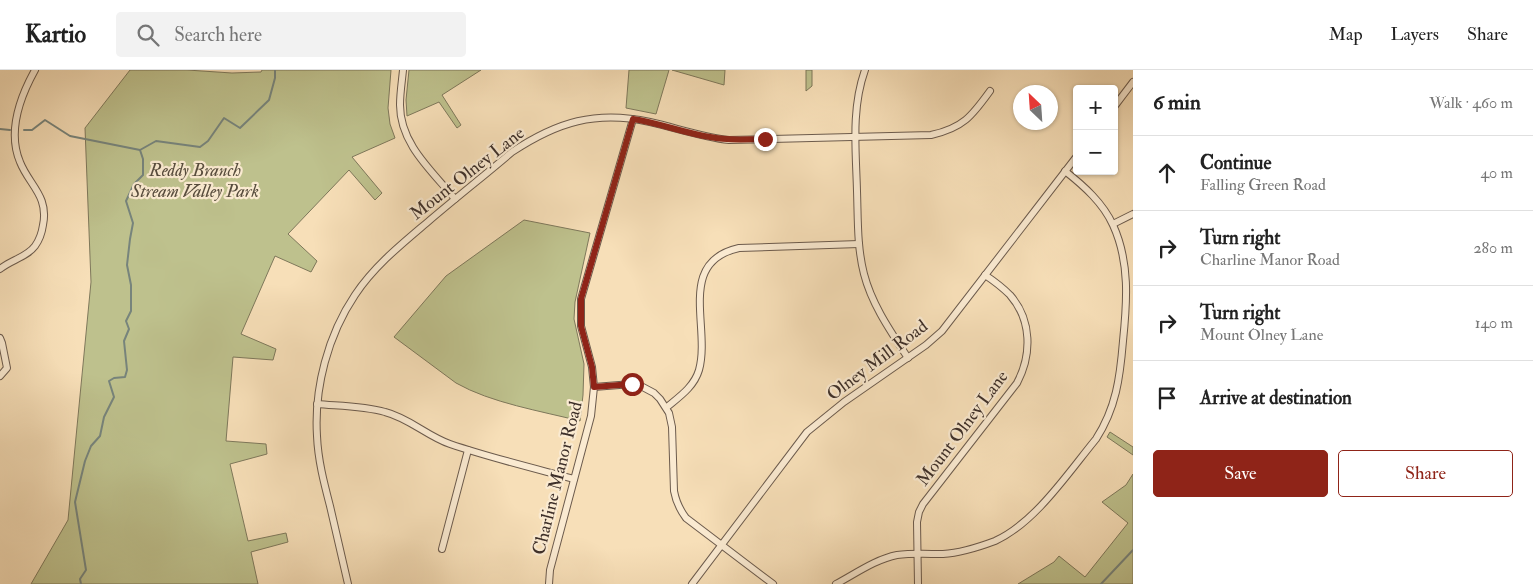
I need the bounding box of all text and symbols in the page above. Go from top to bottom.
search box [116,12,466,57]
text: Kartio [25,19,86,50]
icon: search [134,21,162,49]
text: Search here [174,23,262,47]
text: Map [1329,23,1363,46]
text: Layers [1391,23,1439,46]
text: Share [1467,23,1508,46]
north arrow [1013,85,1058,130]
map controls [1073,85,1118,175]
button: + [1073,85,1118,130]
text: 6 min [1153,89,1201,116]
text: Walk · 460 m [1429,93,1513,113]
street label: Mount Olney Lane [406,121,529,225]
route end [754,128,777,151]
button: − [1073,130,1118,175]
text: Continue [1200,151,1271,175]
park label: Reddy Branch Stream Valley Park [130,159,259,203]
icon: ahead [1153,159,1181,187]
text: 40 m [1480,163,1513,183]
text: Falling Green Road [1200,175,1326,195]
text: Turn right [1200,226,1280,250]
icon: right [1153,234,1181,262]
text: 280 m [1473,238,1513,258]
text: Charline Manor Road [1200,250,1340,270]
text: Turn right [1200,301,1280,325]
icon: right [1153,309,1181,337]
text: 140 m [1475,313,1513,333]
street label: Olney Mill Road [822,315,932,406]
text: Mount Olney Lane [1200,325,1323,345]
street label: Mount Olney Lane [911,366,1014,491]
route start [621,373,644,396]
icon: arrive [1153,384,1181,412]
text: Arrive at destination [1200,386,1352,410]
street label: Charline Manor Road [527,399,588,557]
button: Save [1153,450,1328,497]
button: Share [1338,450,1513,497]

